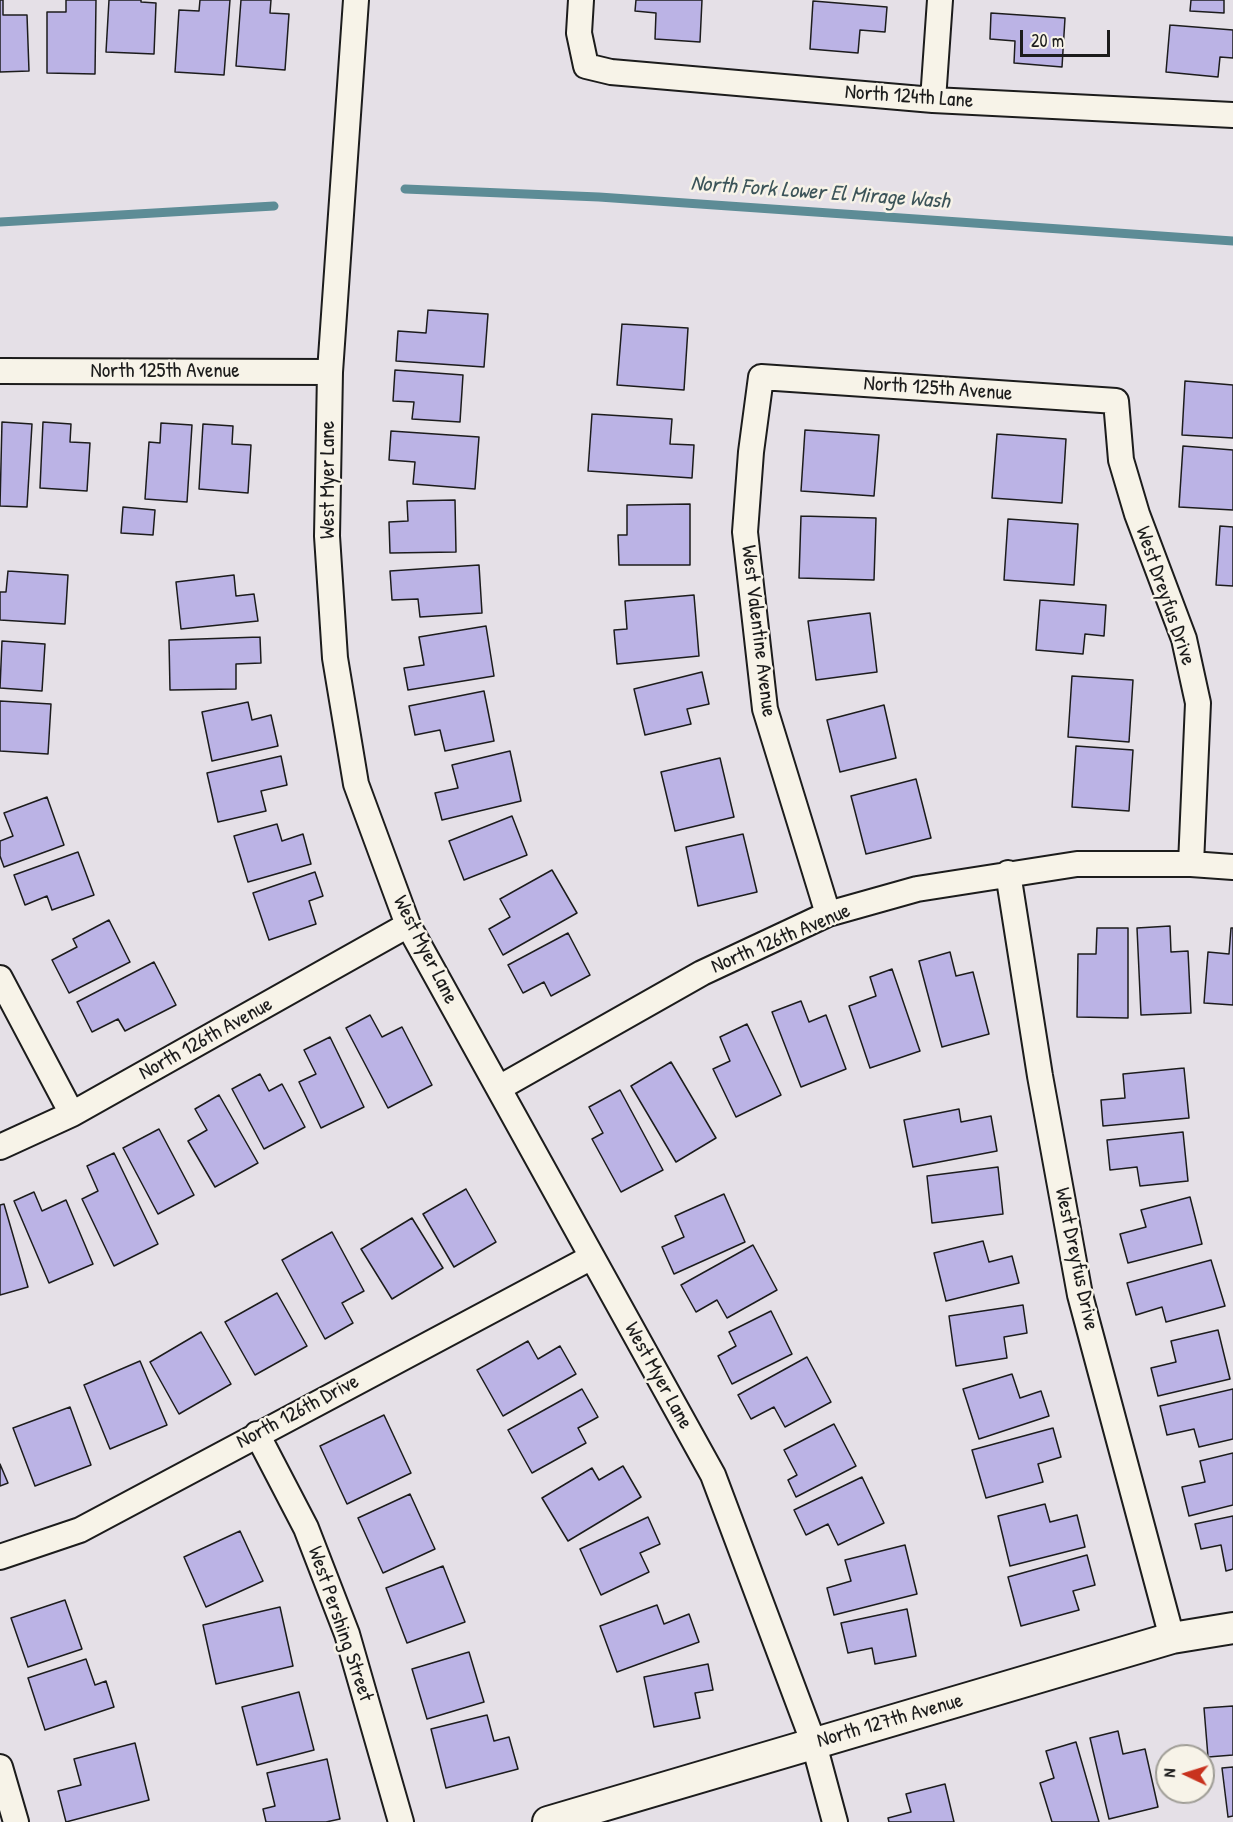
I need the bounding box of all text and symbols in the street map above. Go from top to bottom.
scale bar [1023,18,1113,56]
text: 20 m [1031,28,1064,53]
street label: North 124th Lane [844,80,974,114]
water label: North Fork Lower El Mirage Wash [690,171,950,215]
street label: North 125th Avenue [90,358,240,384]
street label: North 125th Avenue [863,371,1013,407]
street label: West Myer Lane [315,421,341,539]
street label: West Dreyfus Drive [1129,523,1201,669]
street label: West Valentine Avenue [735,544,781,718]
street label: West Myer Lane [387,892,463,1008]
street label: North 126th Avenue [708,898,854,980]
street label: North 126th Avenue [135,992,277,1086]
street label: West Dreyfus Drive [1049,1185,1103,1333]
street label: West Myer Lane [618,1318,698,1434]
street label: North 126th Drive [233,1369,363,1455]
street label: West Pershing Street [302,1543,378,1705]
street label: North 127th Avenue [814,1688,966,1754]
north arrow [1155,1744,1215,1804]
text: N [1158,1768,1180,1778]

